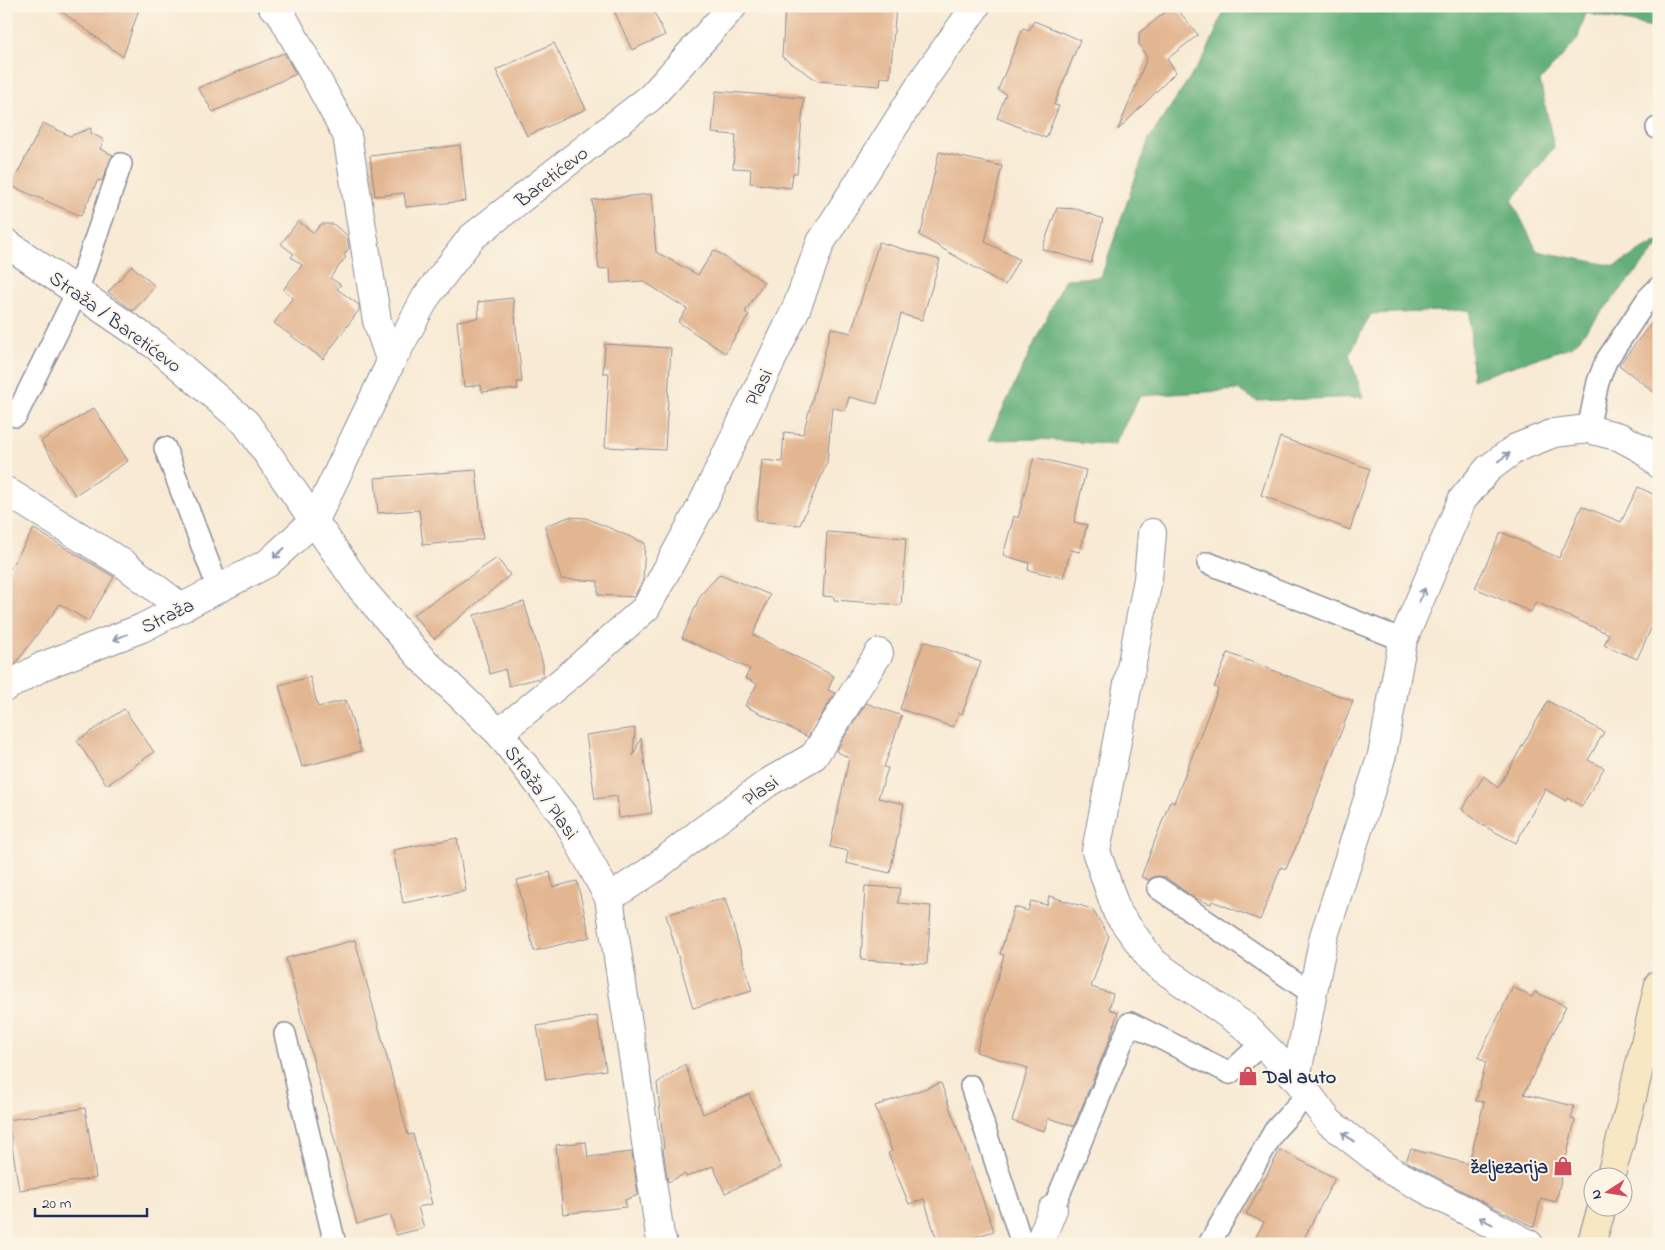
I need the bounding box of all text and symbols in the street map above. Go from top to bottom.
street label: Baretićevo [509,140,595,216]
street label: Straža / Baretićevo [42,265,187,381]
street label: Plasi [739,365,782,412]
one-way arrow [1496,452,1510,463]
one-way arrow [272,547,285,559]
one-way arrow [1418,588,1428,603]
street label: Straža [137,592,200,642]
one-way arrow [113,632,128,642]
street label: Straža / Plasi [496,740,584,847]
street label: Plasi [737,769,785,815]
place label: Dal auto [1262,1064,1336,1093]
shop icon: Dal auto [1237,1065,1259,1087]
one-way arrow [1341,1132,1355,1142]
place label: željezarija [1471,1154,1548,1183]
shop icon: željezarija [1552,1155,1574,1177]
north arrow [1582,1168,1632,1218]
scale bar [35,1185,148,1217]
text: N [1585,1188,1608,1201]
text: 20 m [42,1193,72,1215]
one-way arrow [1479,1216,1494,1226]

